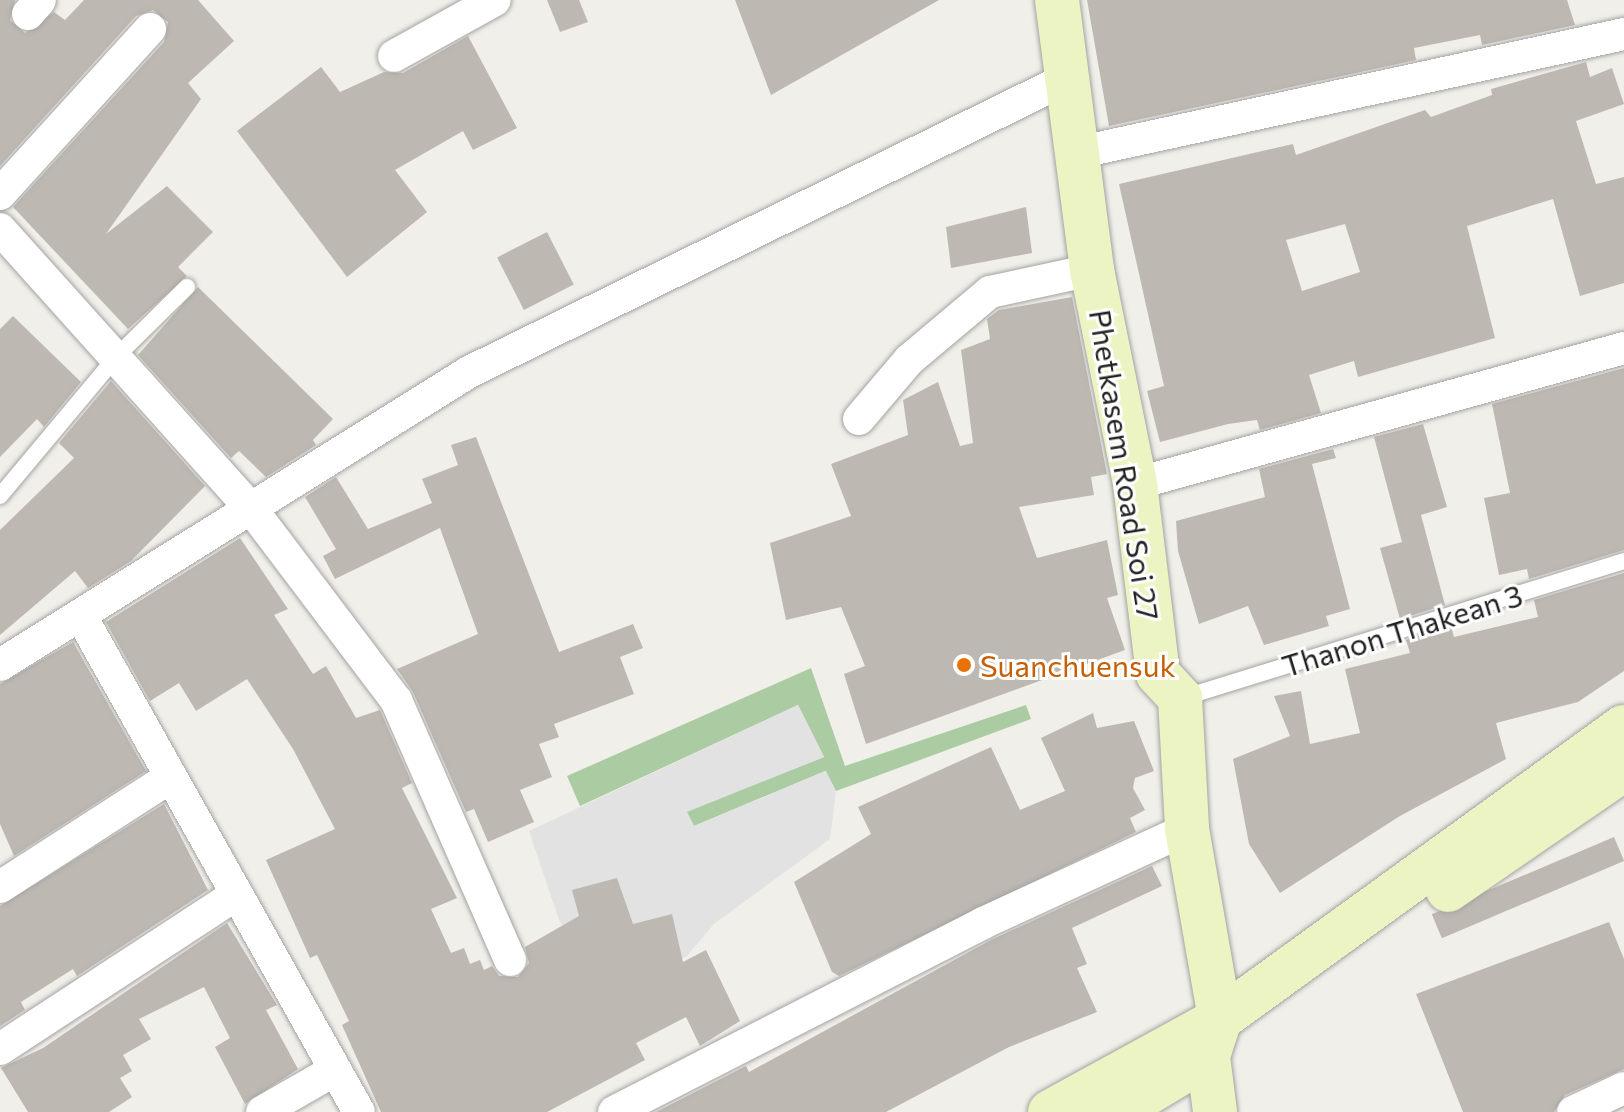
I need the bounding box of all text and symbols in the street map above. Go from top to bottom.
street label: Phetkasem Road Soi 27 [1083,307,1167,623]
street label: Thanon Thakean 3 [1277,576,1527,684]
place label: Suanchuensuk [980,647,1176,683]
marker: Suanchuensuk [955,656,973,674]

